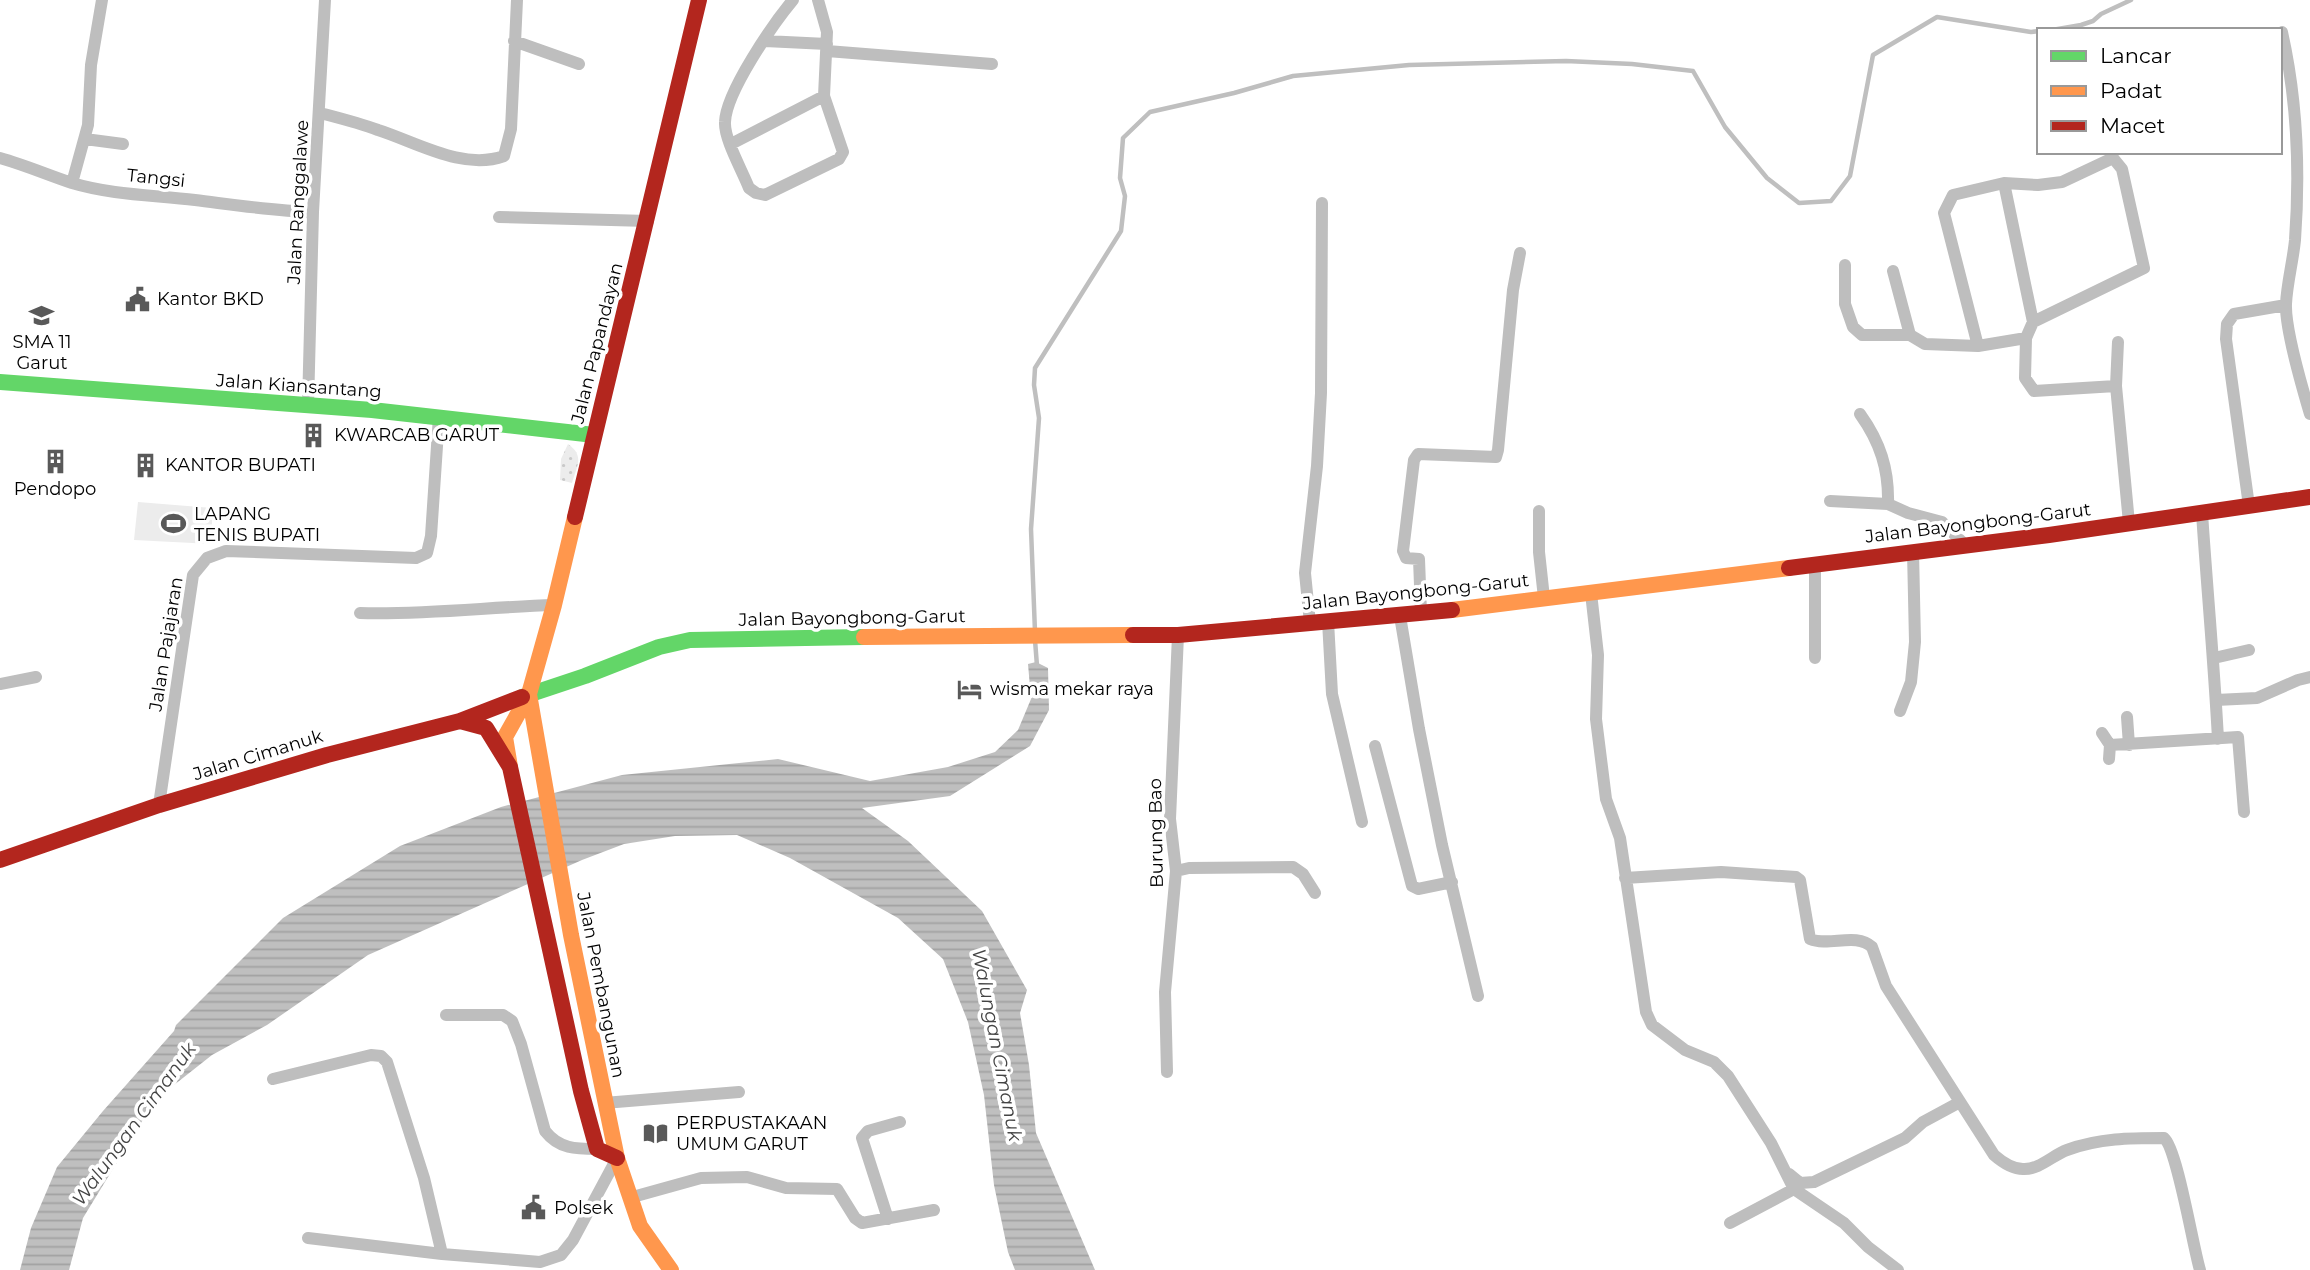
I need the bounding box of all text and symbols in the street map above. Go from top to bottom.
legend [2037,28,2282,154]
text: Lancar [2100,43,2172,68]
text: Padat [2100,78,2162,103]
text: Macet [2100,113,2165,138]
street label: Jalan Ranggalawe [283,119,313,286]
street label: Tangsi [126,164,186,192]
street label: Jalan Papandayan [566,260,628,427]
public building icon: Kantor BKD [123,285,151,313]
place label: Kantor BKD [157,288,264,310]
school or university icon: SMA 11 Garut [28,301,56,329]
place label: SMA 11 Garut [13,331,71,374]
street label: Jalan Kiansantang [214,369,383,403]
building icon: KWARCAB GARUT [300,421,328,449]
place label: KWARCAB GARUT [334,424,500,446]
building icon: Pendopo [41,448,69,476]
building icon: KANTOR BUPATI [131,451,159,479]
place label: KANTOR BUPATI [165,454,316,476]
place label: Pendopo [14,478,96,500]
street label: Jalan Bayongbong-Garut [1863,498,2092,548]
place label: LAPANG TENIS BUPATI [194,503,320,546]
sports icon: LAPANG TENIS BUPATI [160,510,188,538]
street label: Jalan Bayongbong-Garut [1301,569,1530,615]
street label: Jalan Pajajaran [144,575,187,714]
street label: Jalan Bayongbong-Garut [737,605,966,631]
hotel icon: wisma mekar raya [956,675,984,703]
place label: wisma mekar raya [990,678,1154,700]
street label: Jalan Cimanuk [190,725,326,785]
street label: Burung Bao [1144,778,1168,888]
street label: Jalan Pembangunan [572,889,630,1080]
water label: Walungan Cimanuk [967,947,1027,1144]
water label: Walungan Cimanuk [67,1037,201,1210]
place label: PERPUSTAKAAN UMUM GARUT [676,1112,827,1155]
library icon: PERPUSTAKAAN UMUM GARUT [642,1119,670,1147]
public building icon: Polsek [520,1194,548,1222]
place label: Polsek [554,1197,613,1219]

